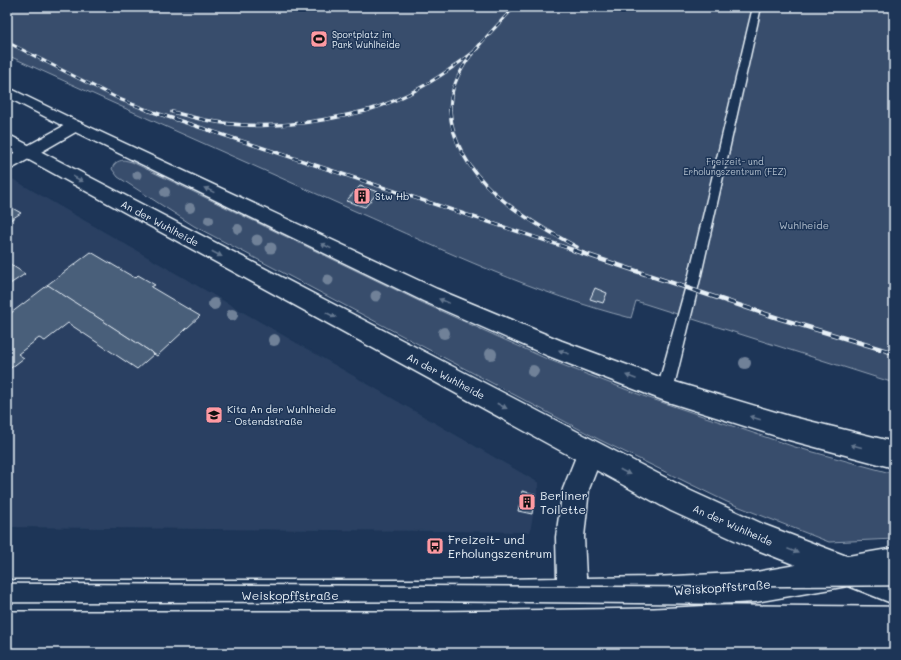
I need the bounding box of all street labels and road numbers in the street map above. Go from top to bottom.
street label: An der Wuhlheide [119,197,201,249]
street label: An der Wuhlheide [405,350,487,402]
street label: An der Wuhlheide [691,501,775,549]
street label: Weiskopffstraße [673,576,771,598]
street label: Weiskopffstraße [241,587,339,603]

